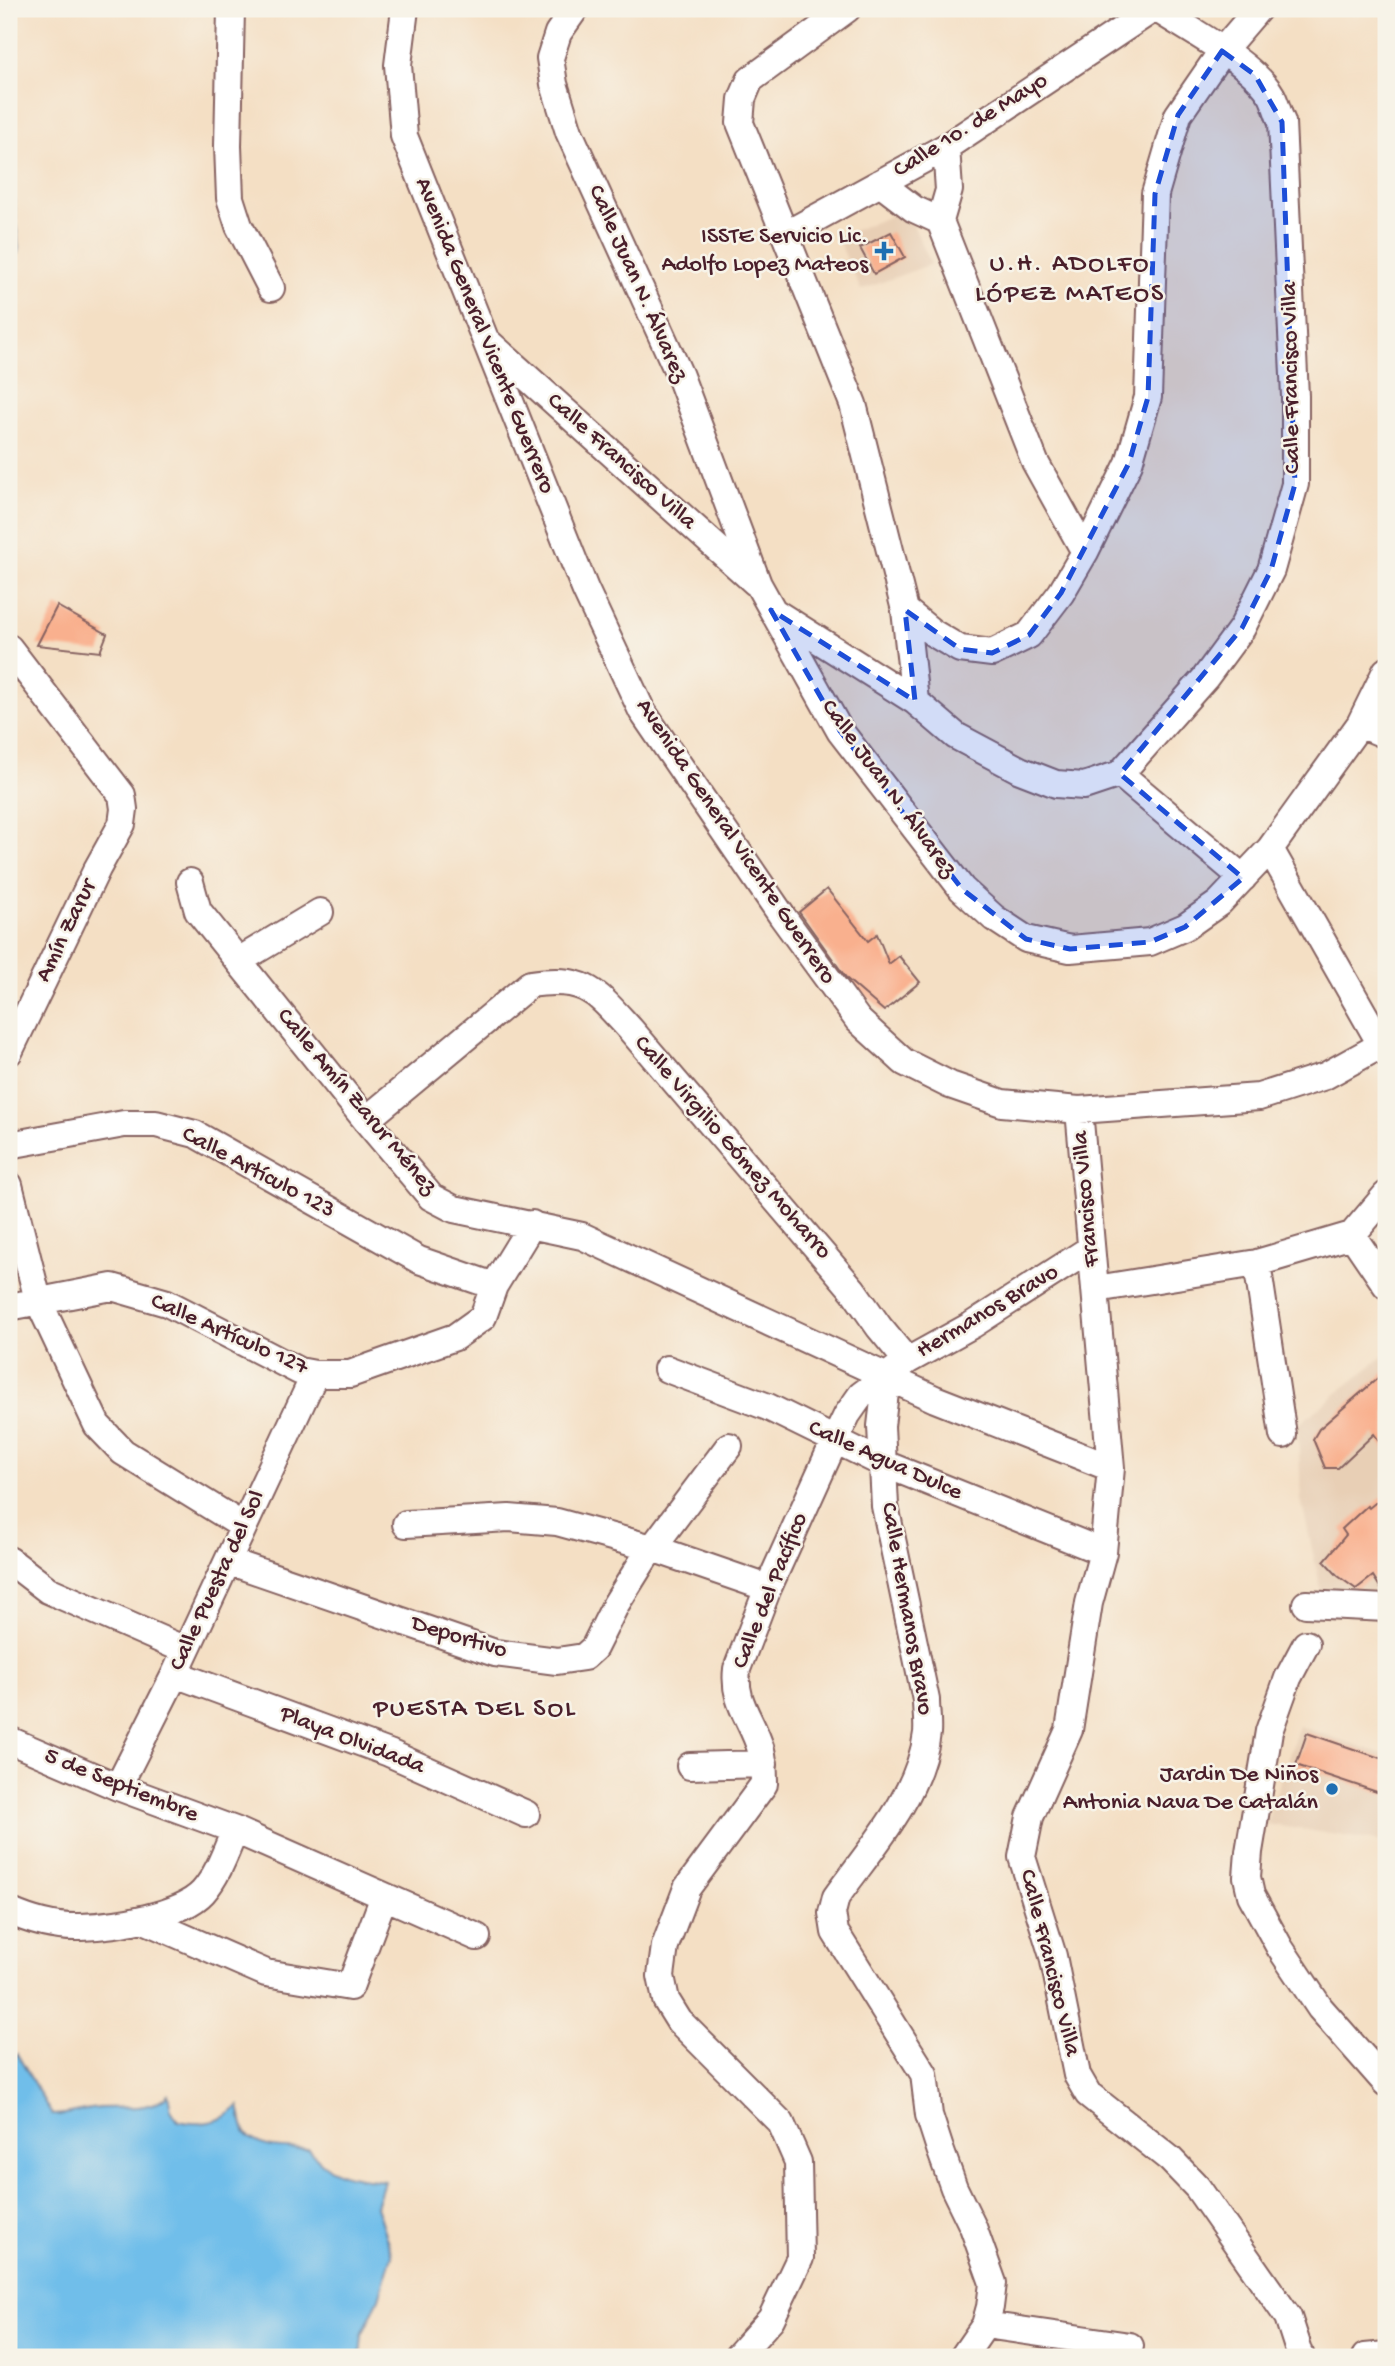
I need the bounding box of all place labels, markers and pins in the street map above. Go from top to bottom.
place label: ISSTE Servicio Lic. Adolfo Lopez Mateos [661,223,869,280]
marker: ISSTE Servicio Lic. Adolfo Lopez Mateos [874,241,894,261]
place label: Jardin De Niños Antonia Nava De Catalán [1063,1761,1319,1818]
marker: Jardin De Niños Antonia Nava De Catalán [1324,1781,1340,1797]

